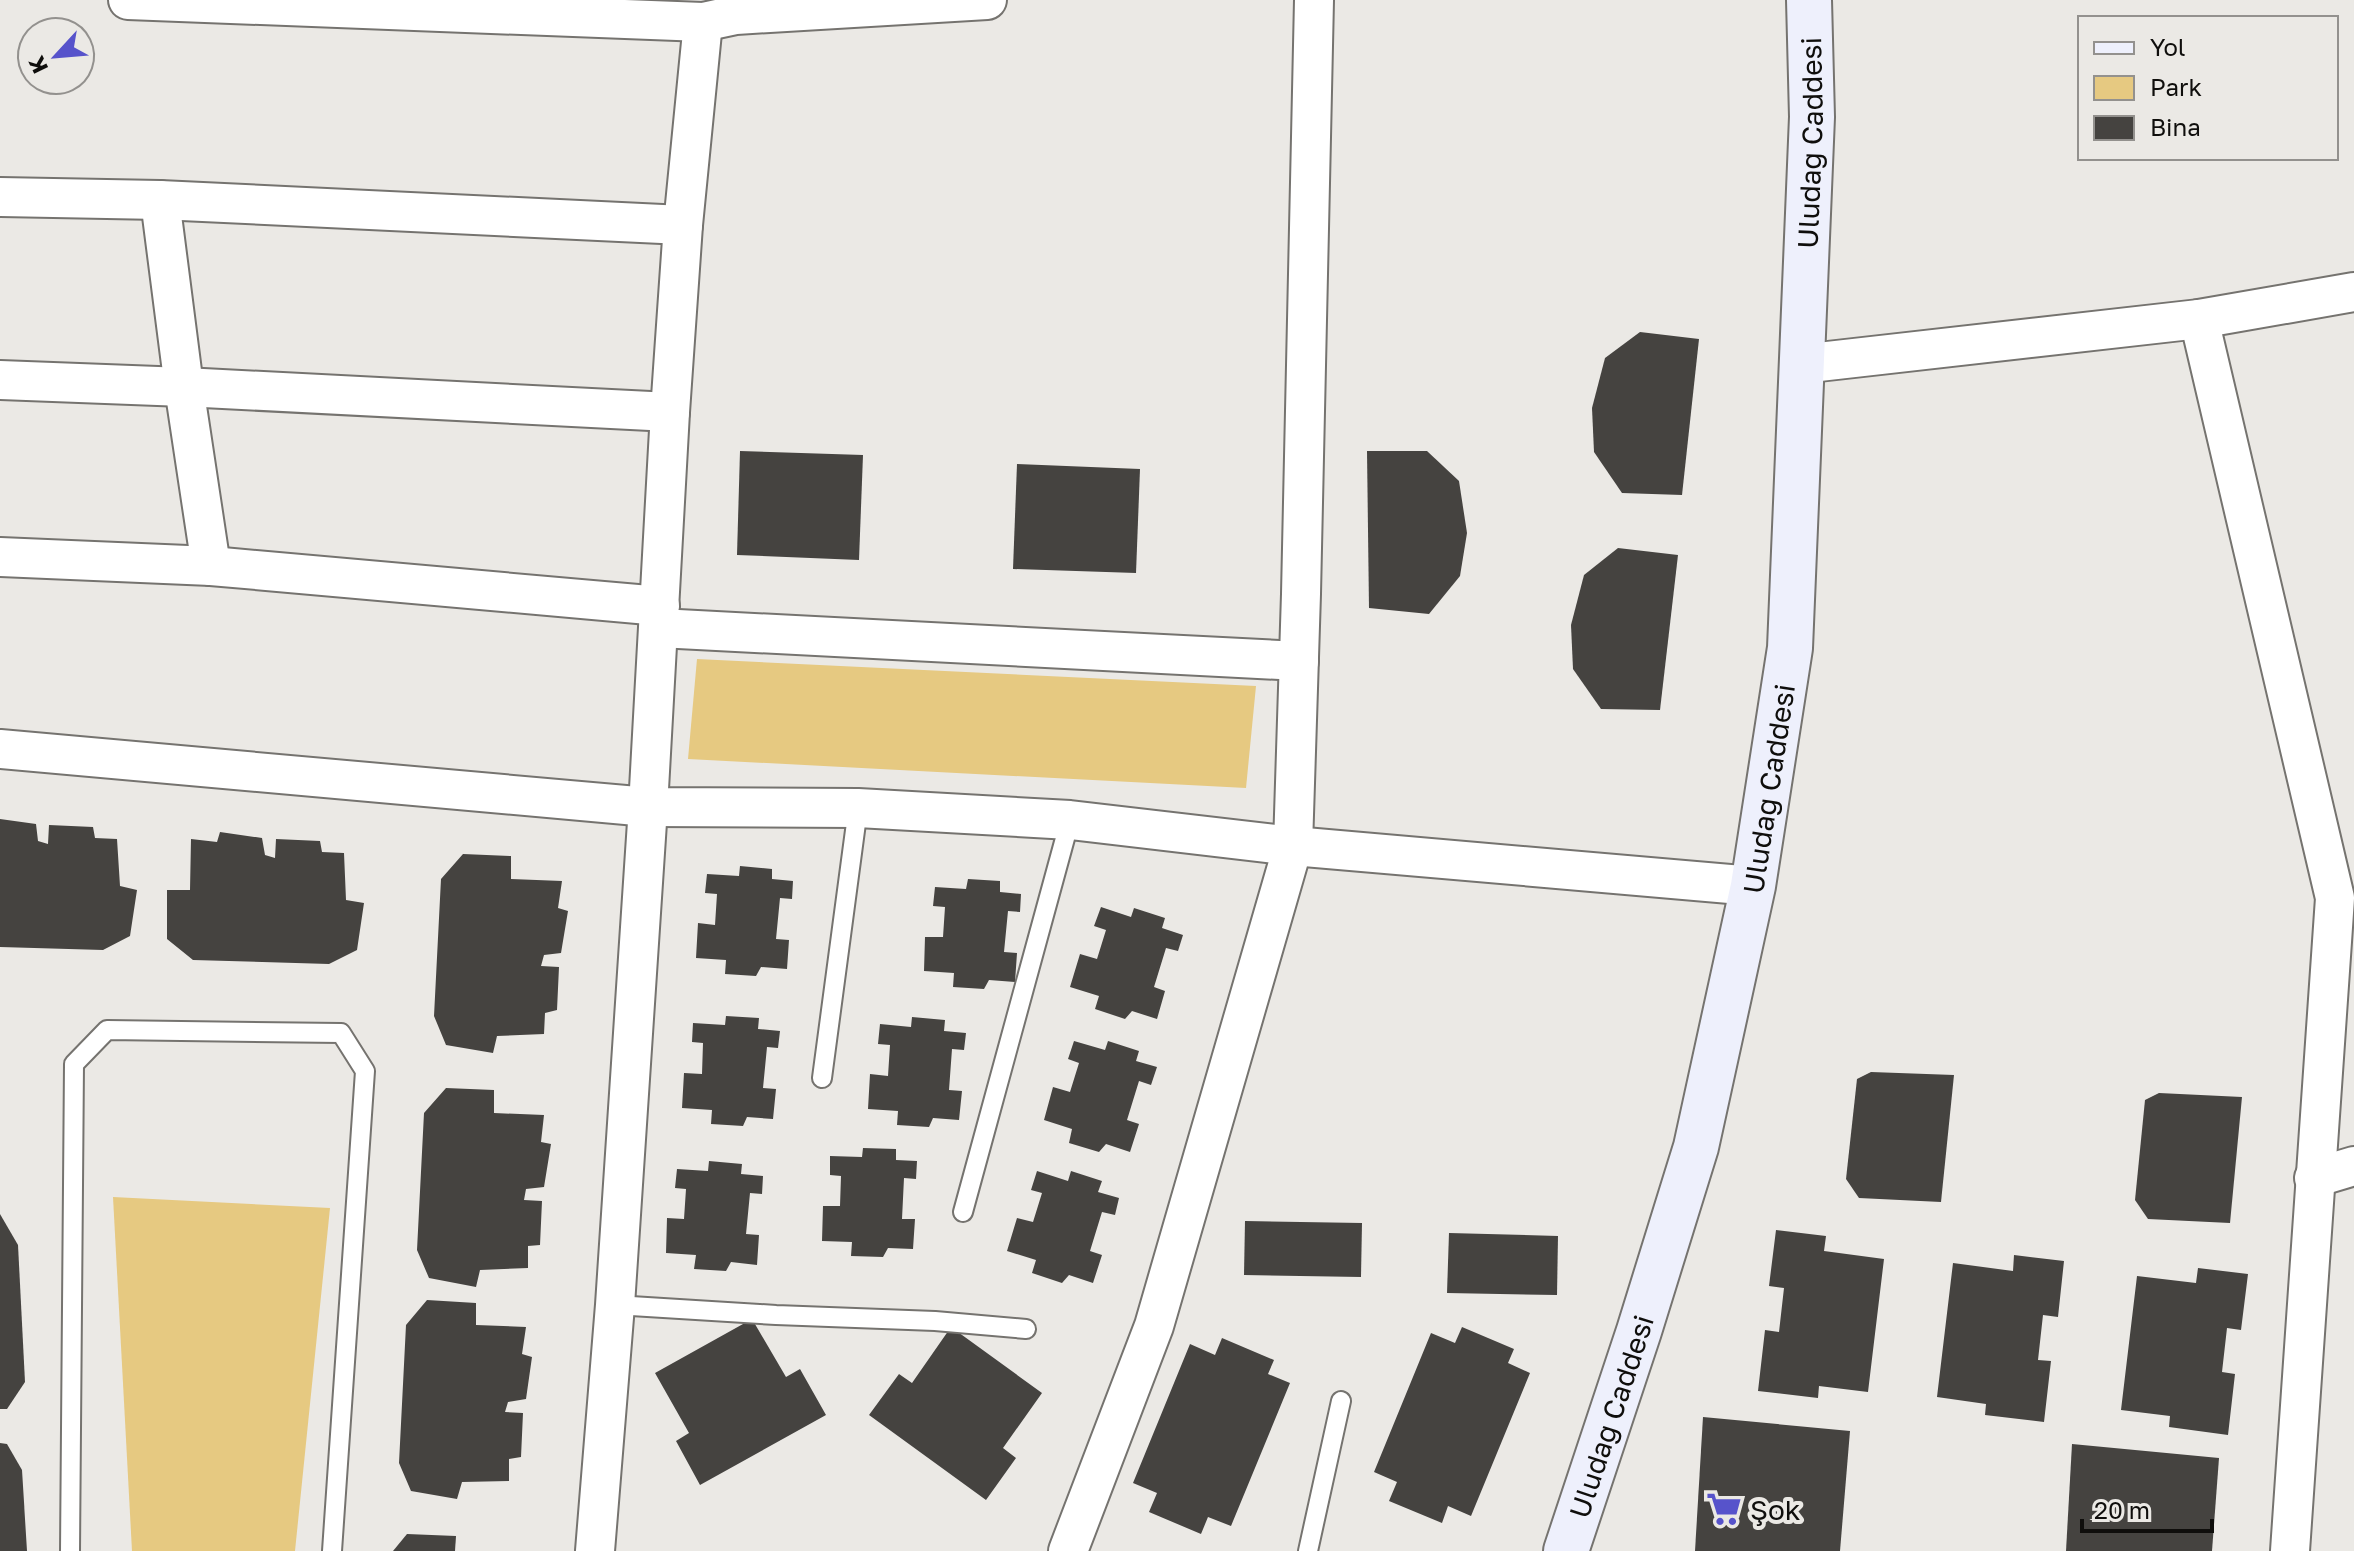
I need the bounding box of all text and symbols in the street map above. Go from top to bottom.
north arrow [16,16,96,96]
legend [2078,16,2338,160]
text: Yol [2150,32,2186,61]
street label: Uludağ Caddesi [1790,37,1829,249]
text: K [22,52,53,78]
text: Park [2150,72,2202,101]
text: Bina [2150,112,2201,141]
street label: Uludağ Caddesi [1736,682,1801,896]
street label: Uludağ Caddesi [1562,1311,1660,1522]
scale bar [2082,1483,2212,1533]
supermarket icon: Şok [1705,1490,1743,1528]
place label: Şok [1750,1493,1801,1526]
text: 20 m [2094,1495,2150,1524]

